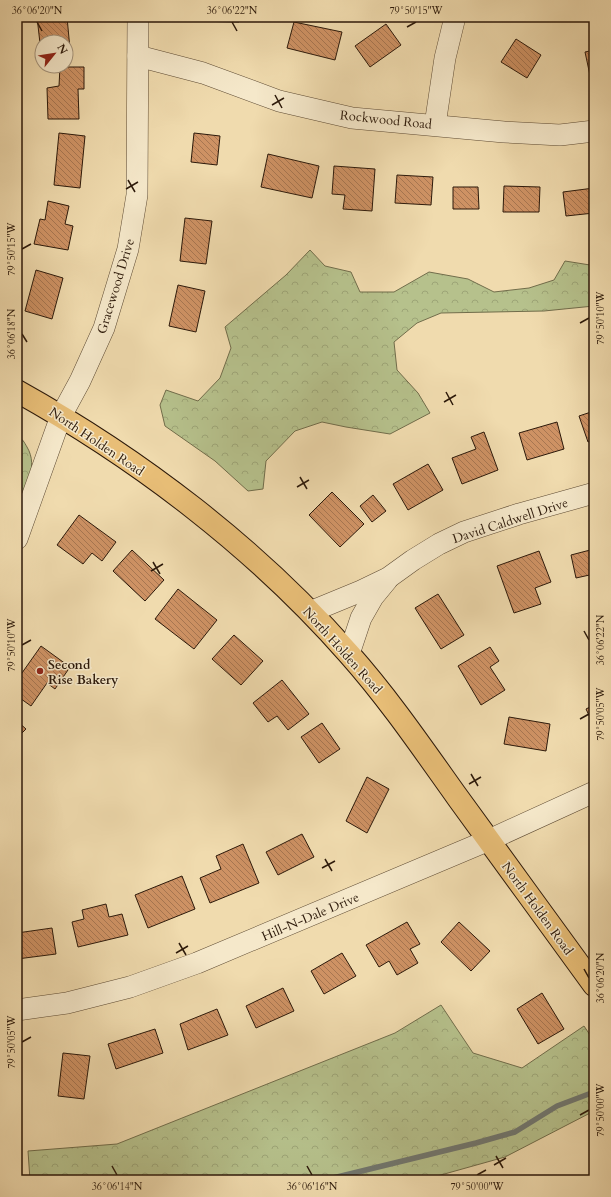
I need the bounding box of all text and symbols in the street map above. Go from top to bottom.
text: 36°06'20"N [12,4,63,18]
text: 36°06'22"N [207,4,258,18]
text: 79°50'15"W [389,4,444,18]
north arrow [34,34,74,74]
text: N [53,41,71,58]
street label: Rockwood Road [339,106,433,134]
text: 79°50'15"W [5,221,19,276]
street label: Gracewood Drive [93,236,139,336]
text: 79°50'10"W [594,290,608,345]
text: 36°06'18"N [5,308,19,359]
street label: North Holden Road [45,403,148,480]
street label: David Caldwell Drive [450,494,570,548]
street label: North Holden Road [298,603,386,698]
text: 36°06'22"N [594,614,608,665]
text: 79°50'10"W [5,617,19,672]
place label: Second Rise Bakery [48,656,119,689]
marker: Second Rise Bakery [35,666,45,676]
text: 79°50'05"W [594,686,608,741]
street label: North Holden Road [497,858,577,959]
street label: Hill-N-Dale Drive [259,888,362,946]
text: 36°06'20"N [594,952,608,1003]
text: 79°50'05"W [5,1014,19,1069]
text: 79°50'00"W [594,1082,608,1137]
text: 36°06'14"N [92,1180,143,1194]
text: 36°06'16"N [287,1180,338,1194]
text: 79°50'00"W [450,1180,505,1194]

